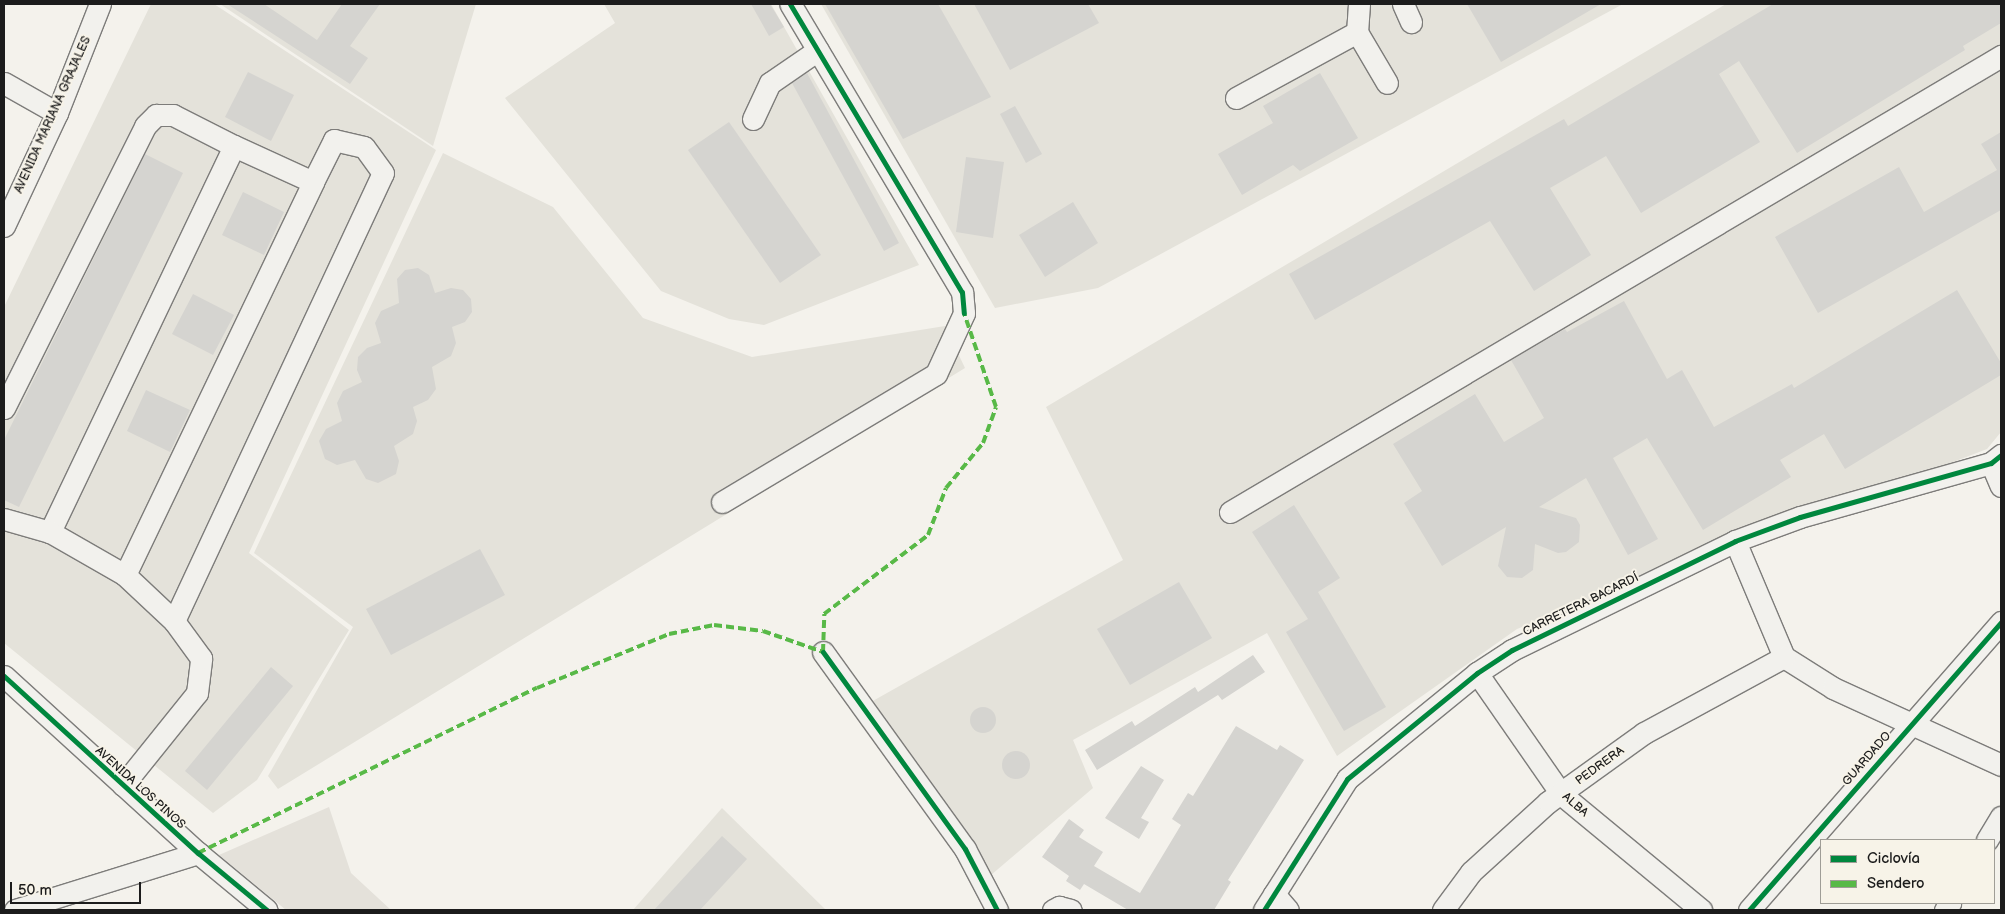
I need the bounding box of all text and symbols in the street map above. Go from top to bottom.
street label: AVENIDA MARIANA GRAJALES [12,34,94,196]
street label: CARRETERA BACARDÍ [1521,571,1641,639]
street label: GUARDADO [1840,729,1894,789]
street label: AVENIDA LOS PINOS [92,744,188,832]
street label: PEDRERA [1573,744,1627,788]
street label: ALBA [1559,790,1591,820]
legend [1820,839,1995,904]
text: Ciclovía [1867,849,1920,868]
scale bar [12,872,144,904]
text: Sendero [1867,874,1925,893]
text: 50 m [18,881,52,900]

